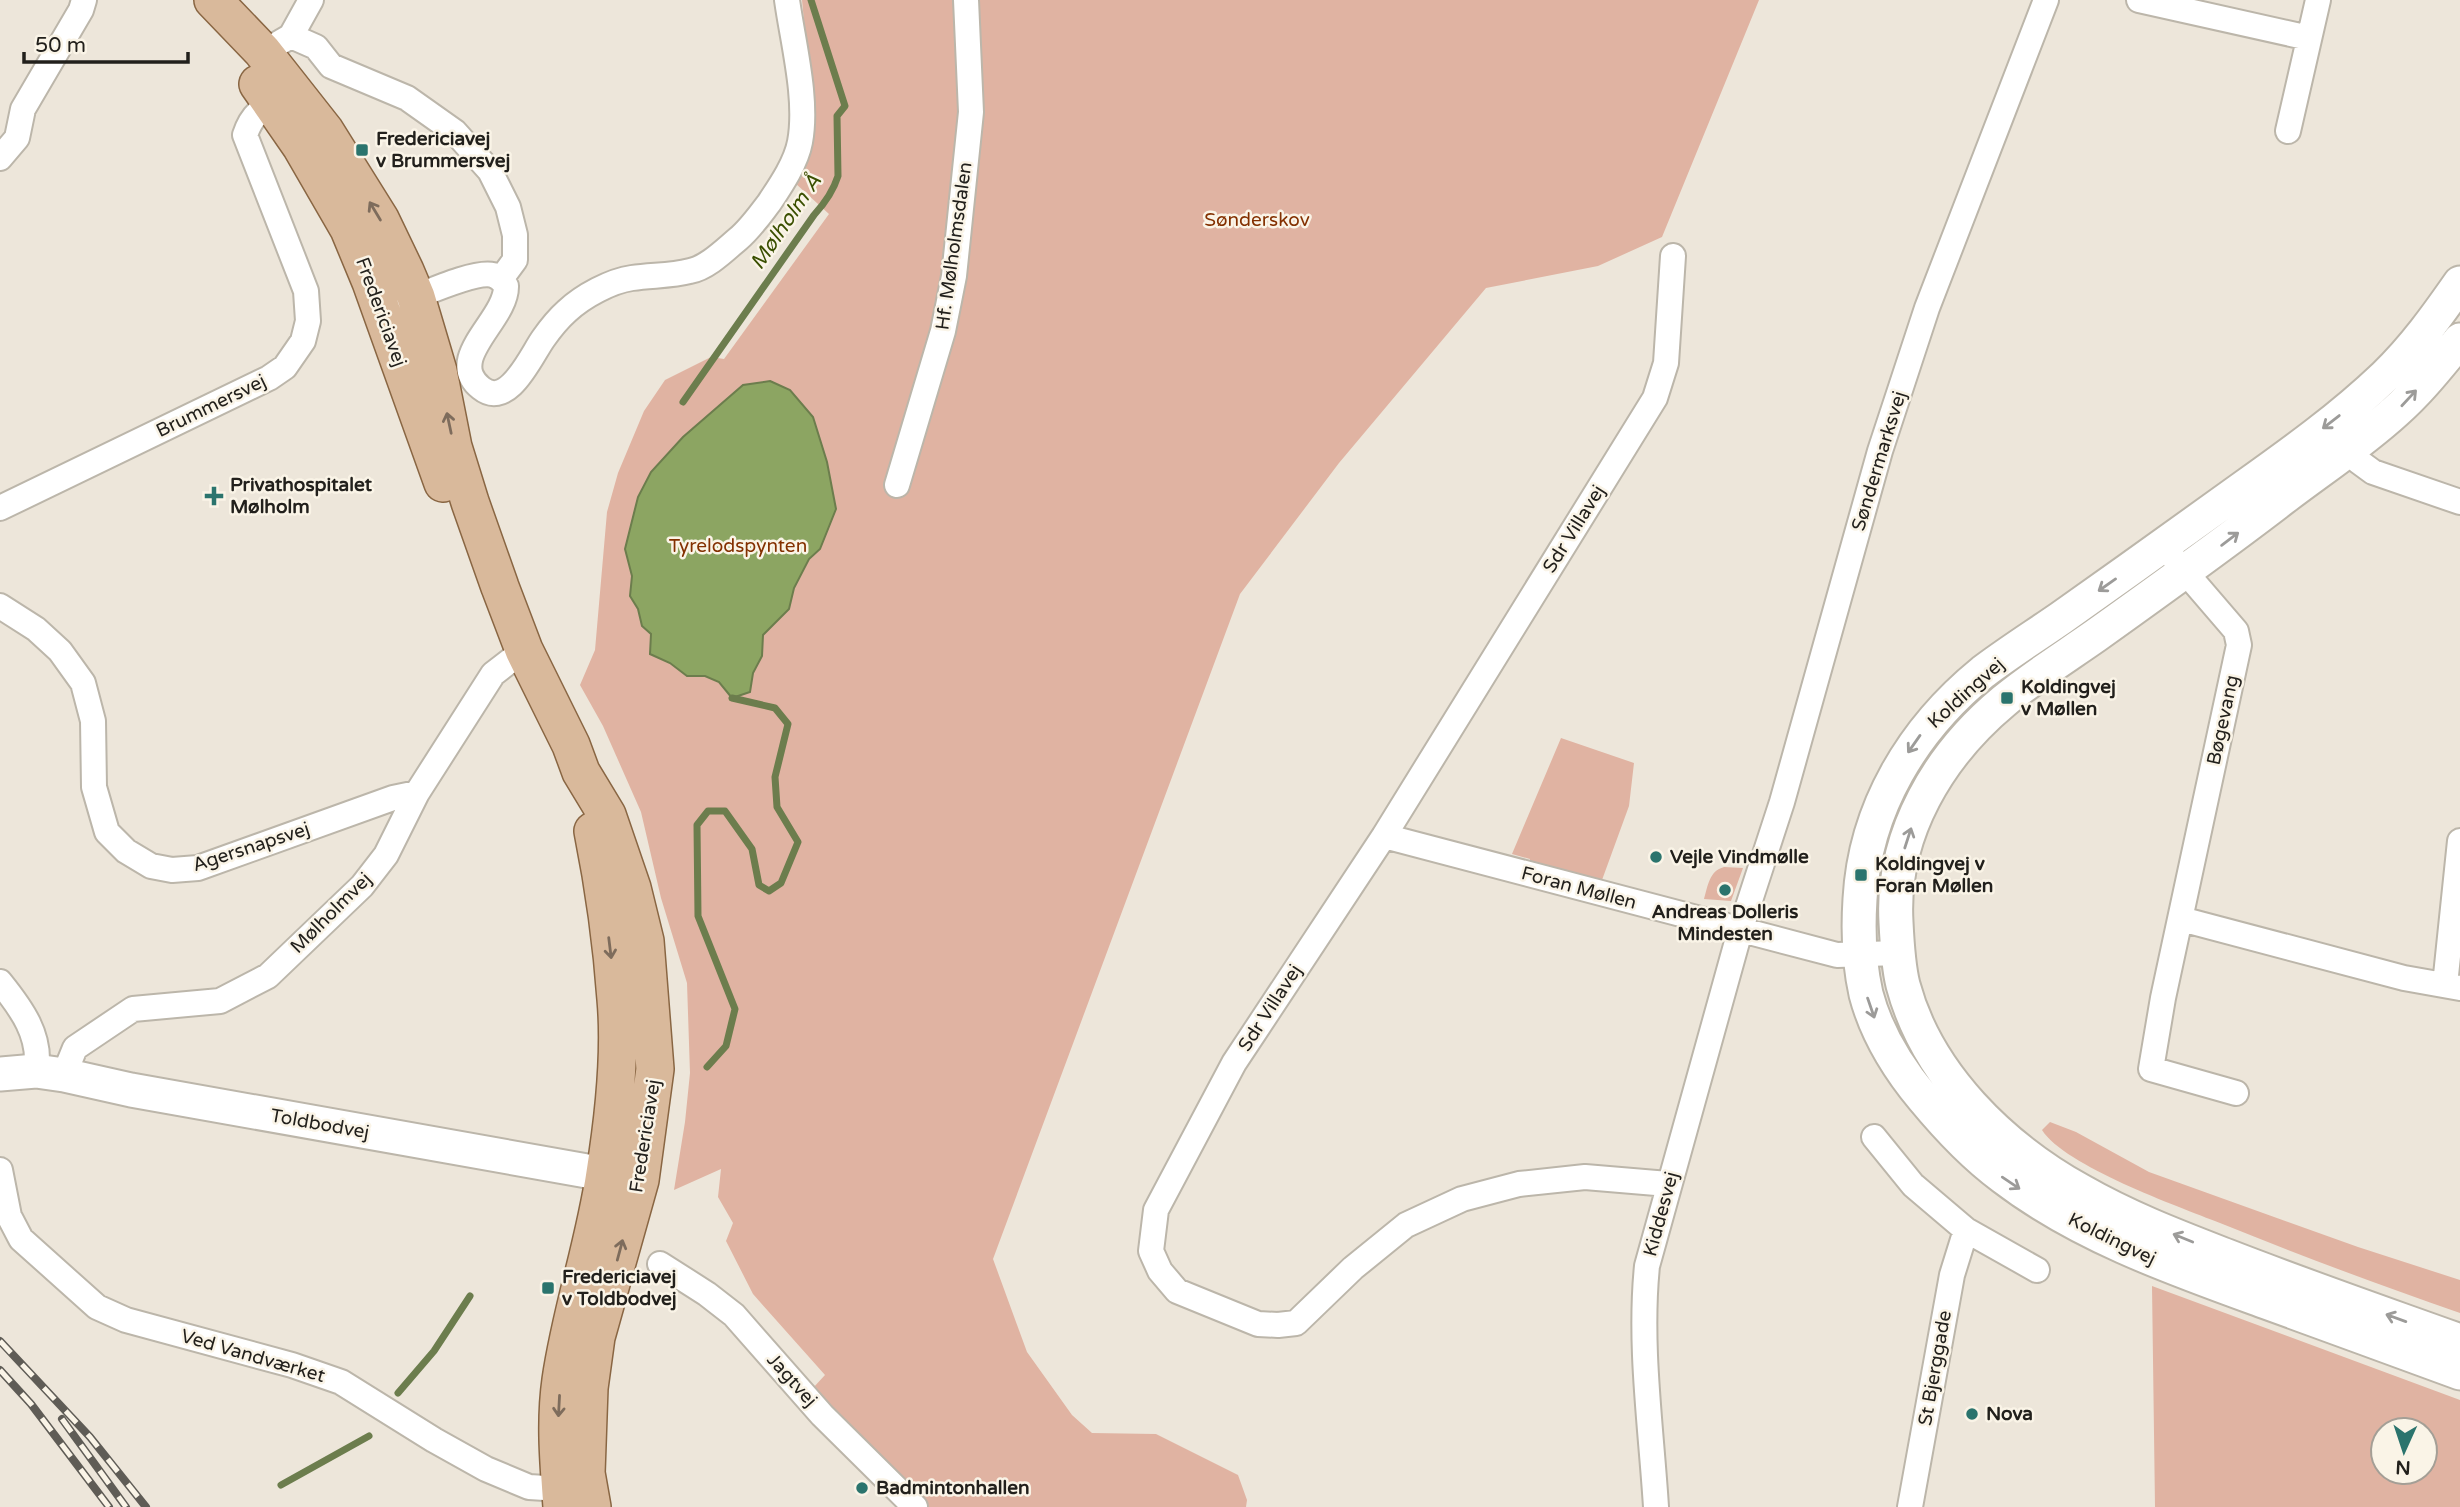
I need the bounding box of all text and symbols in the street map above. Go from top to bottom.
scale bar [24,21,189,65]
text: 50 m [35,33,86,58]
place label: Fredericiavej v Brummersvej [376,128,510,173]
marker: Fredericiavej v Brummersvej [354,142,370,158]
street label: Hf. Mølholmsdalen [931,161,977,331]
water label: Mølholm Å [744,169,827,274]
one-way arrow [367,201,381,221]
park label: Sønderskov [1204,209,1310,231]
street label: Fredericiavej [351,254,411,370]
street label: Brummersvej [153,370,269,442]
street label: Søndermarksvej [1847,388,1911,534]
one-way arrow [2400,390,2417,407]
one-way arrow [441,412,455,435]
one-way arrow [2323,415,2341,430]
place label: Privathospitalet Mølholm [230,474,373,518]
street label: Sdr Villavej [1538,481,1610,577]
marker: Privathospitalet Mølholm [204,486,224,506]
one-way arrow [2220,531,2239,546]
park label: Tyrelodspynten [669,535,807,557]
one-way arrow [2098,578,2117,592]
street label: Koldingvej [1923,653,2009,733]
street label: Bøgevang [2203,673,2243,767]
place label: Koldingvej v Møllen [2021,676,2116,720]
marker: Koldingvej v Møllen [1999,690,2015,706]
one-way arrow [1907,734,1921,753]
street label: Agersnapsvej [190,818,312,876]
one-way arrow [1903,827,1915,849]
place label: Vejle Vindmølle [1670,846,1809,869]
marker: Vejle Vindmølle [1648,849,1664,865]
place label: Koldingvej v Foran Møllen [1875,853,1993,897]
street label: Foran Møllen [1519,862,1639,914]
marker: Koldingvej v Foran Møllen [1853,867,1869,883]
street label: Mølholmvej [286,868,376,958]
marker: Andreas Dolleris Mindesten [1717,882,1733,898]
place label: Andreas Dolleris Mindesten [1652,901,1798,945]
one-way arrow [604,936,617,958]
street label: Sdr Villavej [1234,960,1306,1056]
one-way arrow [1866,997,1878,1019]
street label: Fredericiavej [625,1078,665,1194]
street label: Toldbodvej [269,1105,371,1143]
street label: Kiddesvej [1639,1169,1683,1259]
one-way arrow [2001,1176,2020,1190]
street label: Koldingvej [2065,1208,2159,1270]
one-way arrow [2172,1231,2194,1244]
one-way arrow [614,1239,627,1261]
place label: Fredericiavej v Toldbodvej [562,1266,677,1311]
marker: Fredericiavej v Toldbodvej [540,1280,556,1296]
street label: St Bjerggade [1914,1309,1956,1427]
one-way arrow [2385,1311,2407,1323]
street label: Ved Vandværket [178,1325,328,1387]
street label: Jagtvej [762,1349,822,1411]
one-way arrow [553,1394,566,1417]
place label: Nova [1986,1403,2033,1425]
marker: Nova [1964,1406,1980,1422]
north arrow [2369,1416,2439,1486]
text: N [2395,1456,2411,1478]
place label: Badmintonhallen [876,1477,1030,1499]
marker: Badmintonhallen [854,1480,870,1496]

